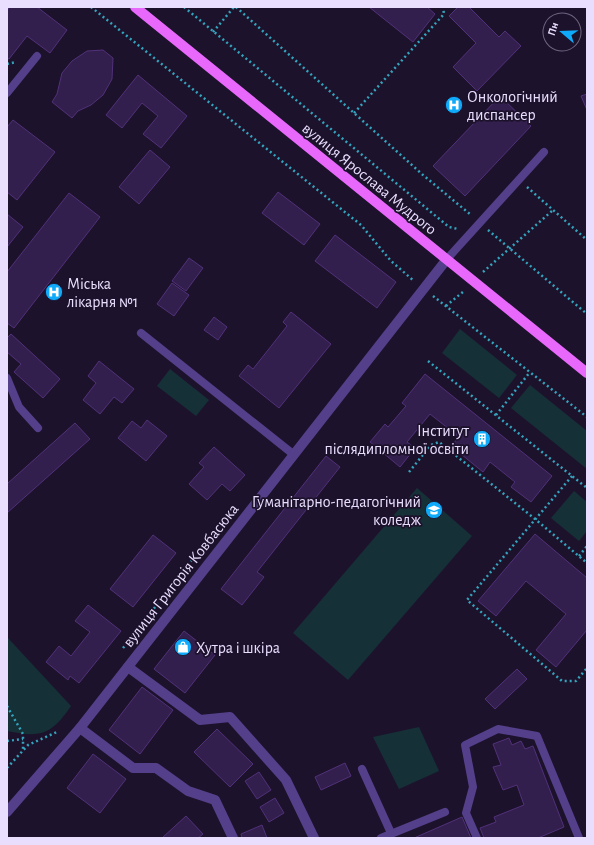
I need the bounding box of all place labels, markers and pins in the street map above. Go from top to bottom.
place label: Онкологічний диспансер [467,89,558,123]
hospital icon: Онкологічний диспансер [444,95,464,115]
place label: Міська лікарня №1 [67,276,138,310]
hospital icon: Міська лікарня №1 [44,282,64,302]
place label: Інститут післядипломної освіти [325,423,469,457]
building icon: Інститут післядипломної освіти [472,429,492,449]
place label: Гуманітарно-педагогічний коледж [252,494,422,528]
school or university icon: Гуманітарно-педагогічний коледж [424,500,444,520]
shop icon: Хутра і шкіра [173,637,193,657]
place label: Хутра і шкіра [196,640,280,657]

